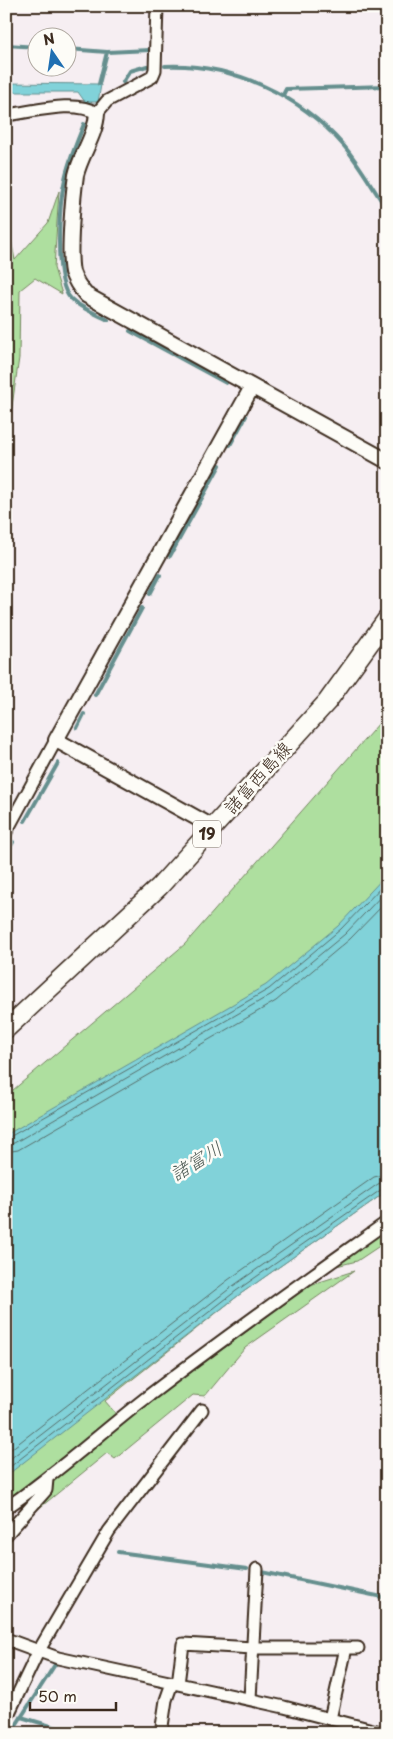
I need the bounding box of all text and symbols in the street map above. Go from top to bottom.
text: N [41,27,57,50]
north arrow [28,28,78,78]
street label: 諸富西島線 [217,735,297,819]
road number: 19 [193,821,221,848]
water label: 諸富川 [164,1133,227,1187]
scale bar [30,1679,116,1711]
text: 50 m [38,1684,77,1707]

